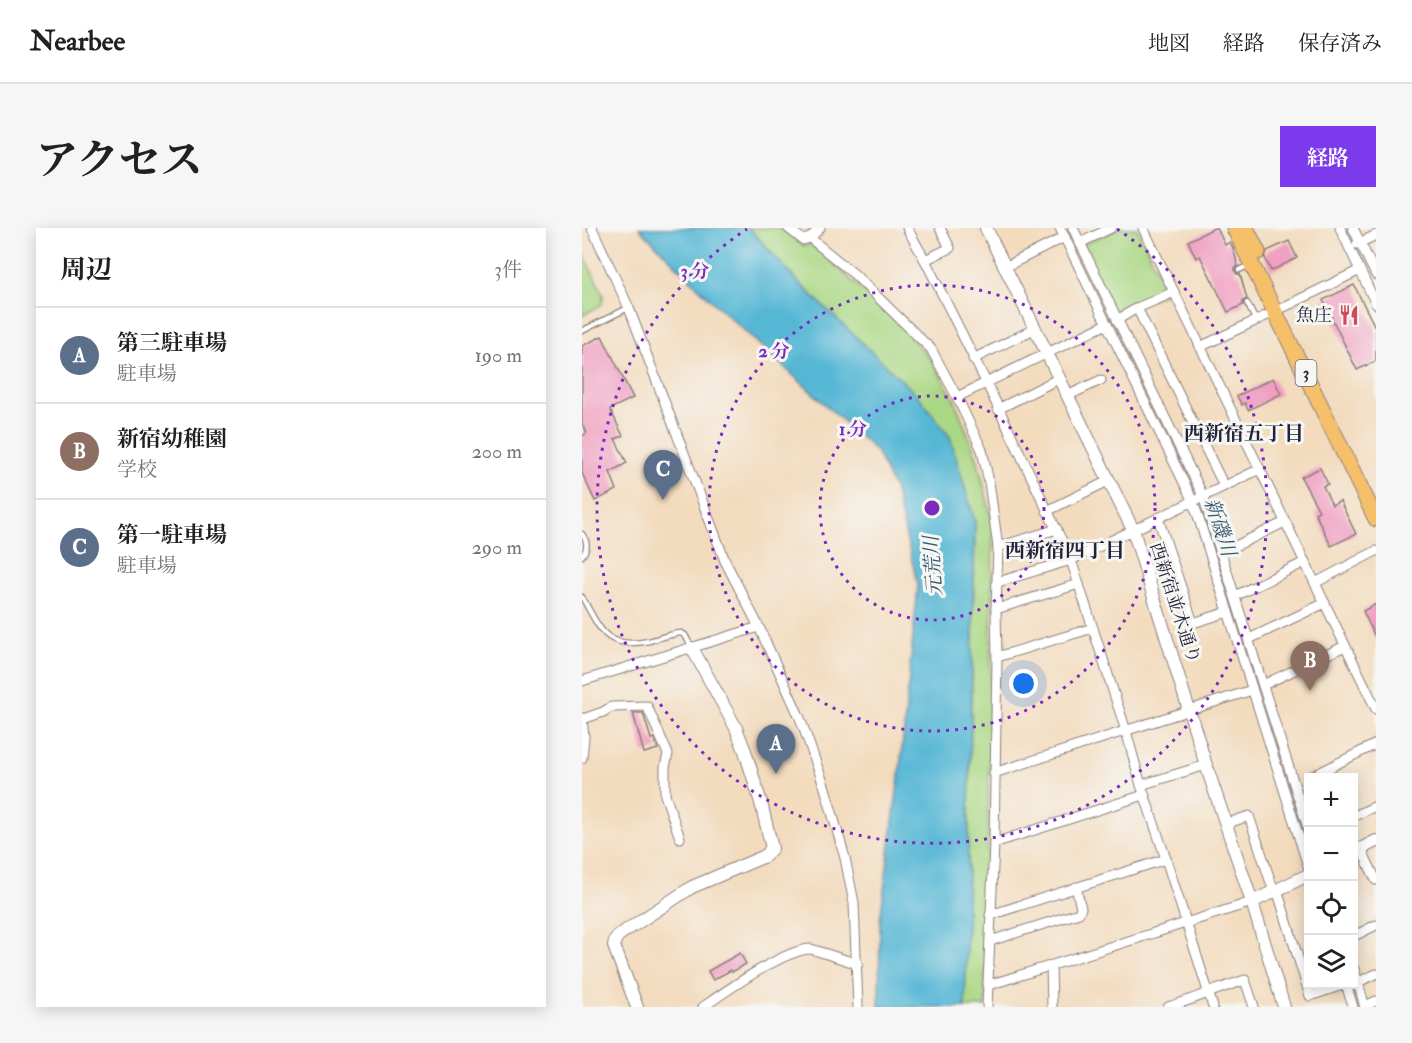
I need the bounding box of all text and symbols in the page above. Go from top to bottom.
text: Nearbee [30,24,125,59]
text: 地図 [1148,30,1190,57]
text: 経路 [1223,30,1265,57]
text: 保存済み [1298,30,1382,57]
button: 経路 [1280,126,1376,187]
text: アクセス [36,135,203,187]
text: 周辺 [60,254,112,286]
text: 3件 [494,257,522,282]
text: 3 分 [681,260,709,283]
restaurant icon: 魚庄 [1337,303,1361,327]
place label: 魚庄 [1296,304,1332,327]
text: 第三駐車場 [117,329,227,357]
text: 2 分 [759,340,789,363]
text: A [73,343,86,368]
text: 190 m [475,343,522,368]
road number: 3 [1296,360,1316,386]
text: 駐車場 [117,361,177,386]
text: 1 分 [839,418,867,441]
district label: 西新宿五丁目 [1184,421,1304,446]
text: 新宿幼稚園 [117,425,227,453]
text: B [73,439,86,464]
text: 200 m [472,439,522,464]
pin: C [644,450,682,500]
text: 学校 [117,457,157,482]
water label: 新磯川 [1199,495,1242,561]
centre of rings [922,498,942,518]
text: 第一駐車場 [117,521,227,549]
water label: 元荒川 [918,533,948,597]
text: C [72,535,87,560]
text: 290 m [472,535,522,560]
district label: 西新宿四丁目 [1005,538,1125,563]
street label: 西新宿並木通り [1145,540,1205,666]
text: 駐車場 [117,553,177,578]
pin: B [1290,642,1330,691]
your location [1009,669,1038,698]
pin: A [756,724,796,774]
map controls [1304,773,1358,989]
button: + [1304,773,1358,827]
button: − [1304,827,1358,881]
button: locate [1304,881,1358,935]
button: layers [1304,935,1358,989]

